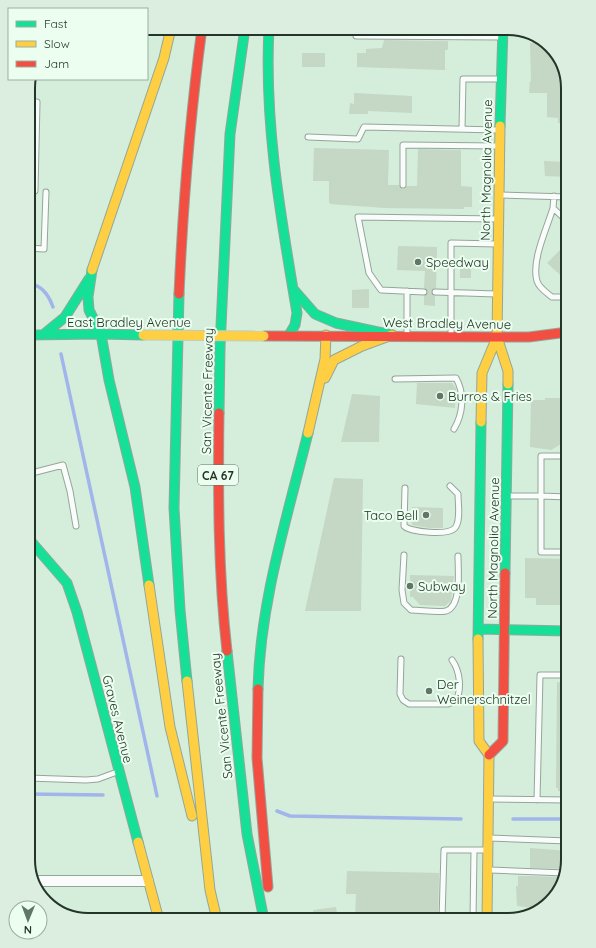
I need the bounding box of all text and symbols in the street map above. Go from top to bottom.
legend [8,8,148,80]
text: Fast [44,16,68,31]
text: Slow [44,36,70,51]
text: Jam [44,56,69,71]
street label: North Magnolia Avenue [477,99,495,241]
place label: Speedway [426,254,489,270]
marker: Speedway [413,257,423,267]
street label: East Bradley Avenue [67,314,191,330]
street label: West Bradley Avenue [383,314,511,332]
street label: San Vicente Freeway [198,328,216,454]
place label: Burros & Fries [448,388,532,404]
marker: Burros & Fries [435,391,445,401]
road number: CA 67 [198,465,238,485]
street label: North Magnolia Avenue [484,477,502,619]
place label: Taco Bell [364,507,418,523]
marker: Taco Bell [421,510,431,520]
place label: Subway [418,578,466,594]
marker: Subway [405,581,415,591]
street label: San Vicente Freeway [206,652,236,780]
street label: Graves Avenue [99,673,137,765]
place label: Der Weinerschnitzel [437,676,531,707]
marker: Der Weinerschnitzel [424,686,434,696]
north arrow [8,900,48,940]
text: N [24,923,32,937]

